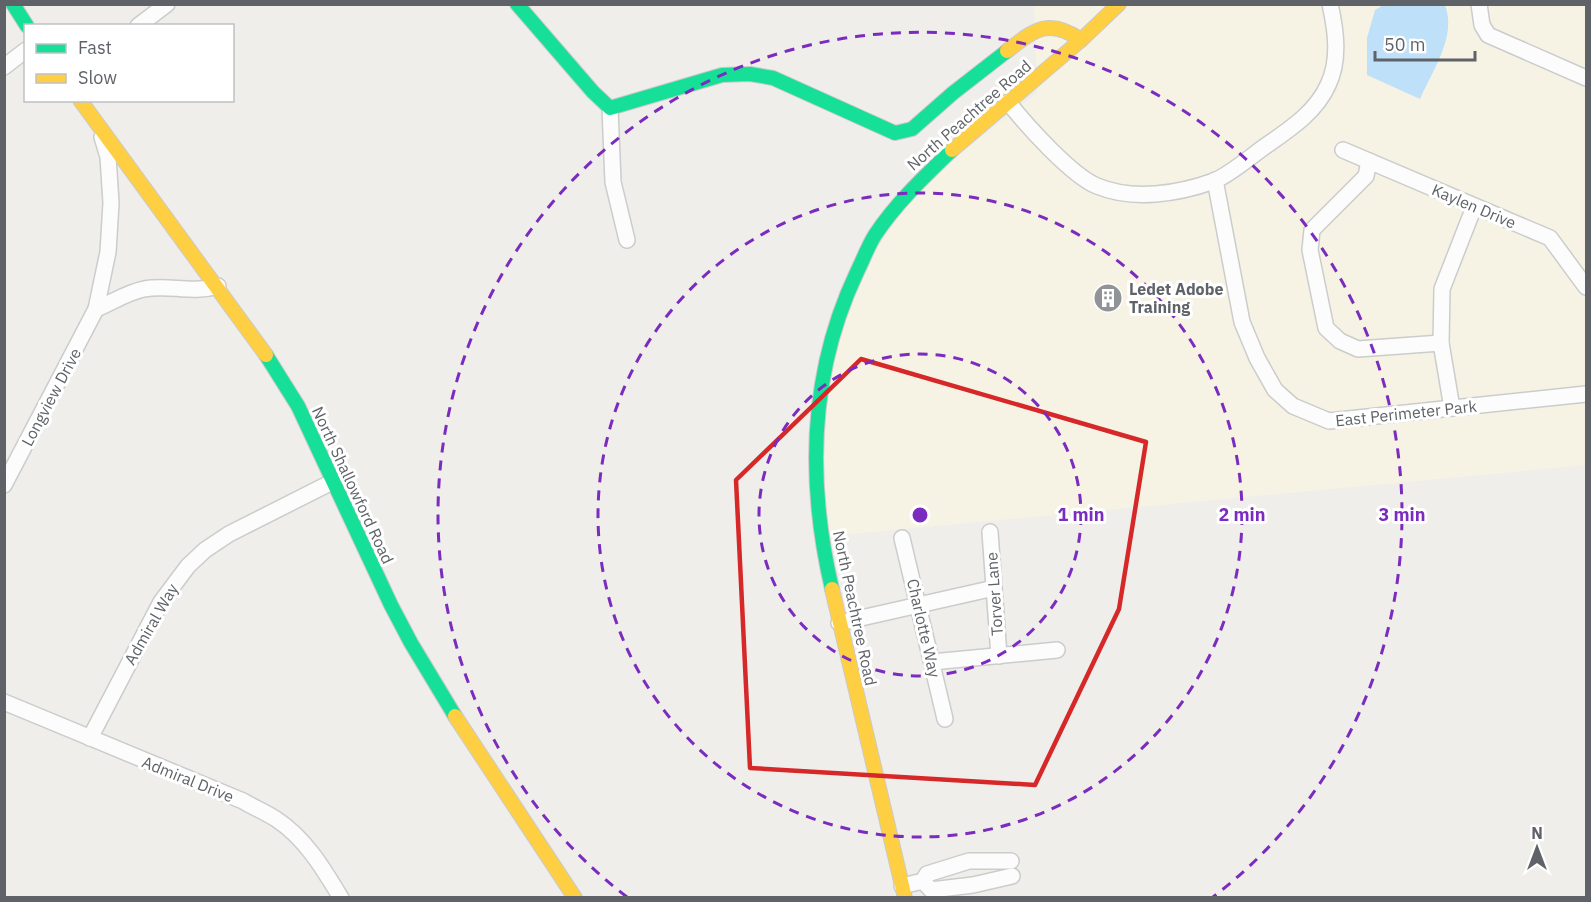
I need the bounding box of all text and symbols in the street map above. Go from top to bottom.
legend [24,24,234,102]
scale bar [1375,24,1476,62]
text: 50 m [1384,33,1426,56]
text: Fast [78,36,112,59]
street label: North Peachtree Road [903,56,1035,174]
text: Slow [78,66,117,89]
street label: Kaylen Drive [1429,179,1519,233]
place label: Ledet Adobe Training [1129,279,1223,317]
building icon: Ledet Adobe Training [1092,282,1124,314]
street label: Longview Drive [17,344,85,449]
street label: East Perimeter Park [1334,396,1478,430]
street label: North Shallowford Road [308,403,398,567]
text: 1 min [1057,503,1105,526]
text: 2 min [1218,503,1266,526]
text: 3 min [1378,503,1426,526]
centre of rings [910,505,930,525]
street label: North Peachtree Road [829,529,881,687]
street label: Torver Lane [981,551,1007,636]
street label: Charlotte Way [903,577,945,679]
street label: Admiral Way [120,580,182,668]
street label: Admiral Drive [139,752,237,807]
north arrow [1507,818,1567,878]
text: N [1531,823,1543,843]

